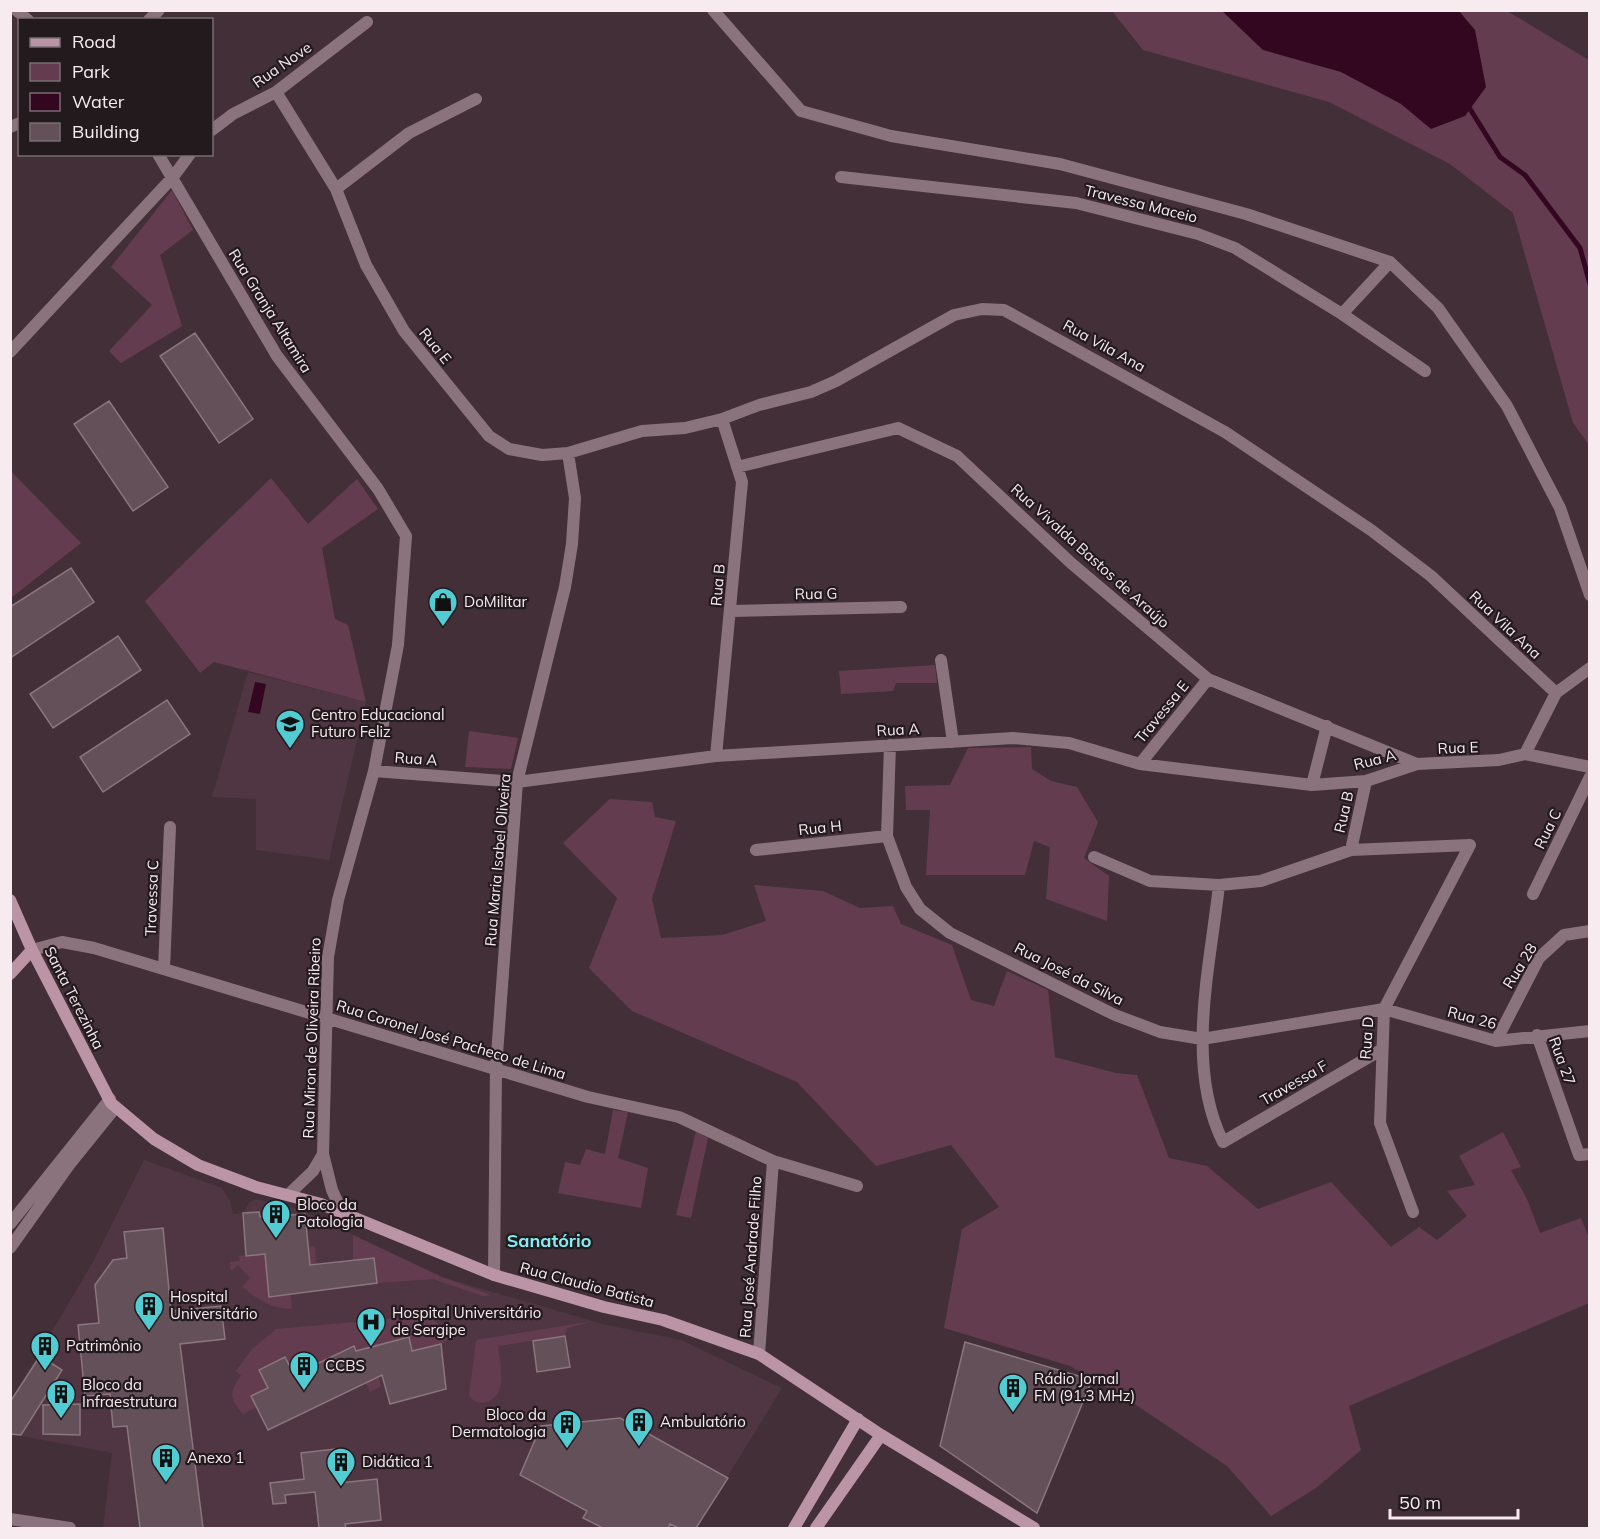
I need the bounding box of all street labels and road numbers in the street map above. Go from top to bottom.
street label: Rua Nove [249,37,315,92]
street label: Travessa Maceio [1083,180,1199,227]
street label: Rua Granja Altamira [225,245,316,376]
street label: Rua Vila Ana [1060,315,1149,376]
street label: Rua E [415,324,456,368]
street label: Rua Vivalda Bastos de Araújo [1007,479,1174,632]
street label: Rua B [706,563,729,607]
street label: Rua G [794,584,838,603]
street label: Rua Vila Ana [1465,587,1545,663]
street label: Travessa E [1131,676,1193,747]
street label: Rua A [876,719,920,740]
street label: Rua E [1437,737,1479,758]
street label: Rua A [1352,745,1398,774]
street label: Rua A [394,748,438,769]
street label: Rua Maria Isabel Oliveira [480,773,515,947]
street label: Rua B [1330,789,1358,835]
street label: Rua C [1530,806,1565,852]
street label: Rua H [797,816,843,839]
street label: Travessa C [141,860,162,936]
street label: Rua Miron de Oliveira Ribeiro [298,937,325,1139]
street label: Rua José da Silva [1011,938,1127,1009]
street label: Rua 28 [1498,940,1541,992]
street label: Santa Terezinha [40,943,109,1052]
street label: Rua Coronel José Pacheco de Lima [334,995,568,1084]
street label: Rua 26 [1446,1002,1499,1033]
street label: Rua D [1356,1016,1377,1060]
street label: Rua 27 [1545,1034,1580,1088]
street label: Travessa F [1257,1056,1331,1109]
street label: Rua José Andrade Filho [735,1175,766,1339]
street label: Rua Claudio Batista [518,1257,656,1312]

